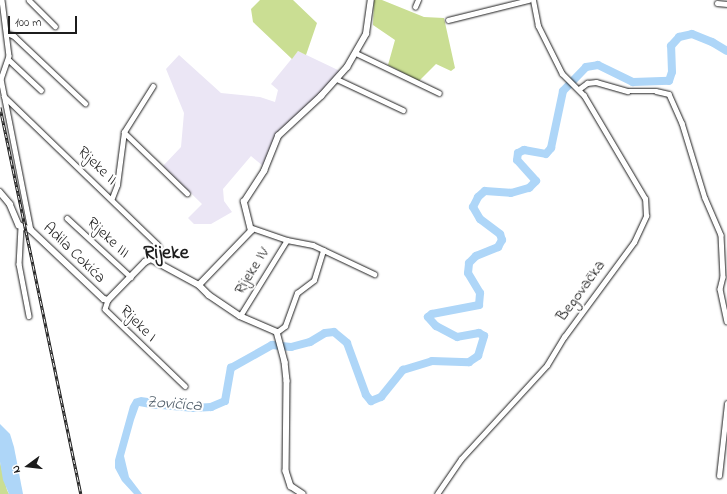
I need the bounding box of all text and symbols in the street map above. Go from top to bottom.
scale bar [10,8,79,34]
text: 100 m [15,14,42,32]
street label: Rijeke II [73,142,121,190]
street label: Rijeke III [83,213,133,263]
street label: Adila Cokića [39,219,109,287]
district label: Rijeke [143,241,189,265]
street label: Rijeke IV [230,244,274,298]
street label: Begovačka [552,257,610,325]
street label: Rijeke I [116,302,160,346]
water label: Zovičica [146,392,202,416]
north arrow [8,446,48,486]
text: N [8,463,25,475]

